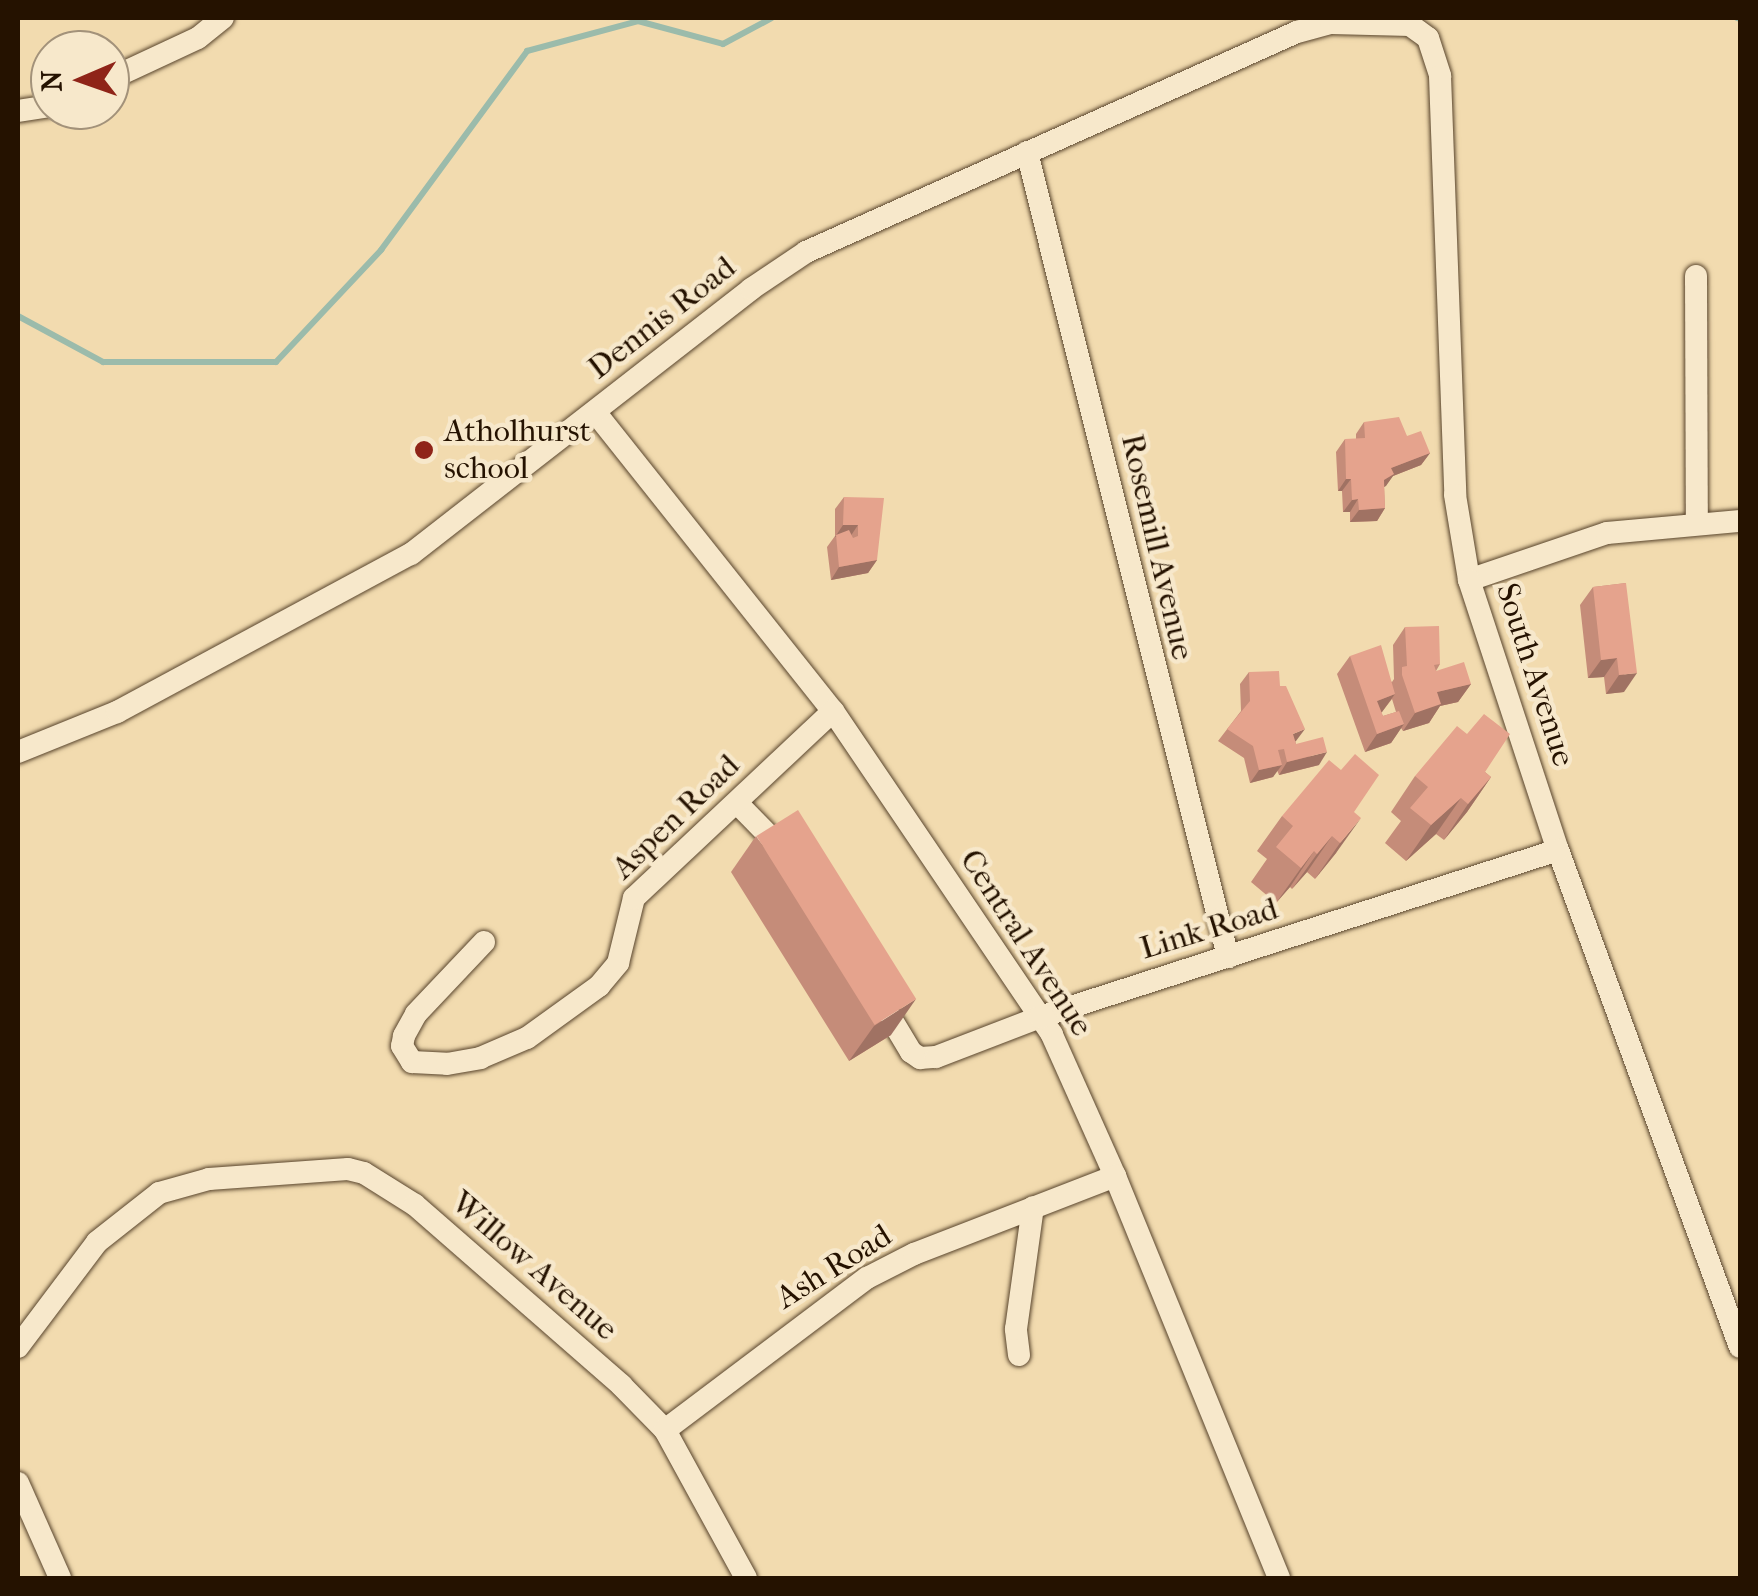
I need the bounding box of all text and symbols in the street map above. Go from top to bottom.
north arrow [30,30,130,130]
text: N [35,70,68,92]
street label: Dennis Road [581,248,743,388]
place label: Atholhurst school [444,413,591,488]
street label: Rosemill Avenue [1112,430,1202,664]
marker: Atholhurst school [413,439,435,461]
street label: South Avenue [1487,579,1583,771]
street label: Aspen Road [604,747,748,887]
street label: Central Avenue [951,843,1101,1043]
street label: Link Road [1136,890,1282,968]
street label: Willow Avenue [443,1183,625,1349]
street label: Ash Road [769,1217,899,1317]

